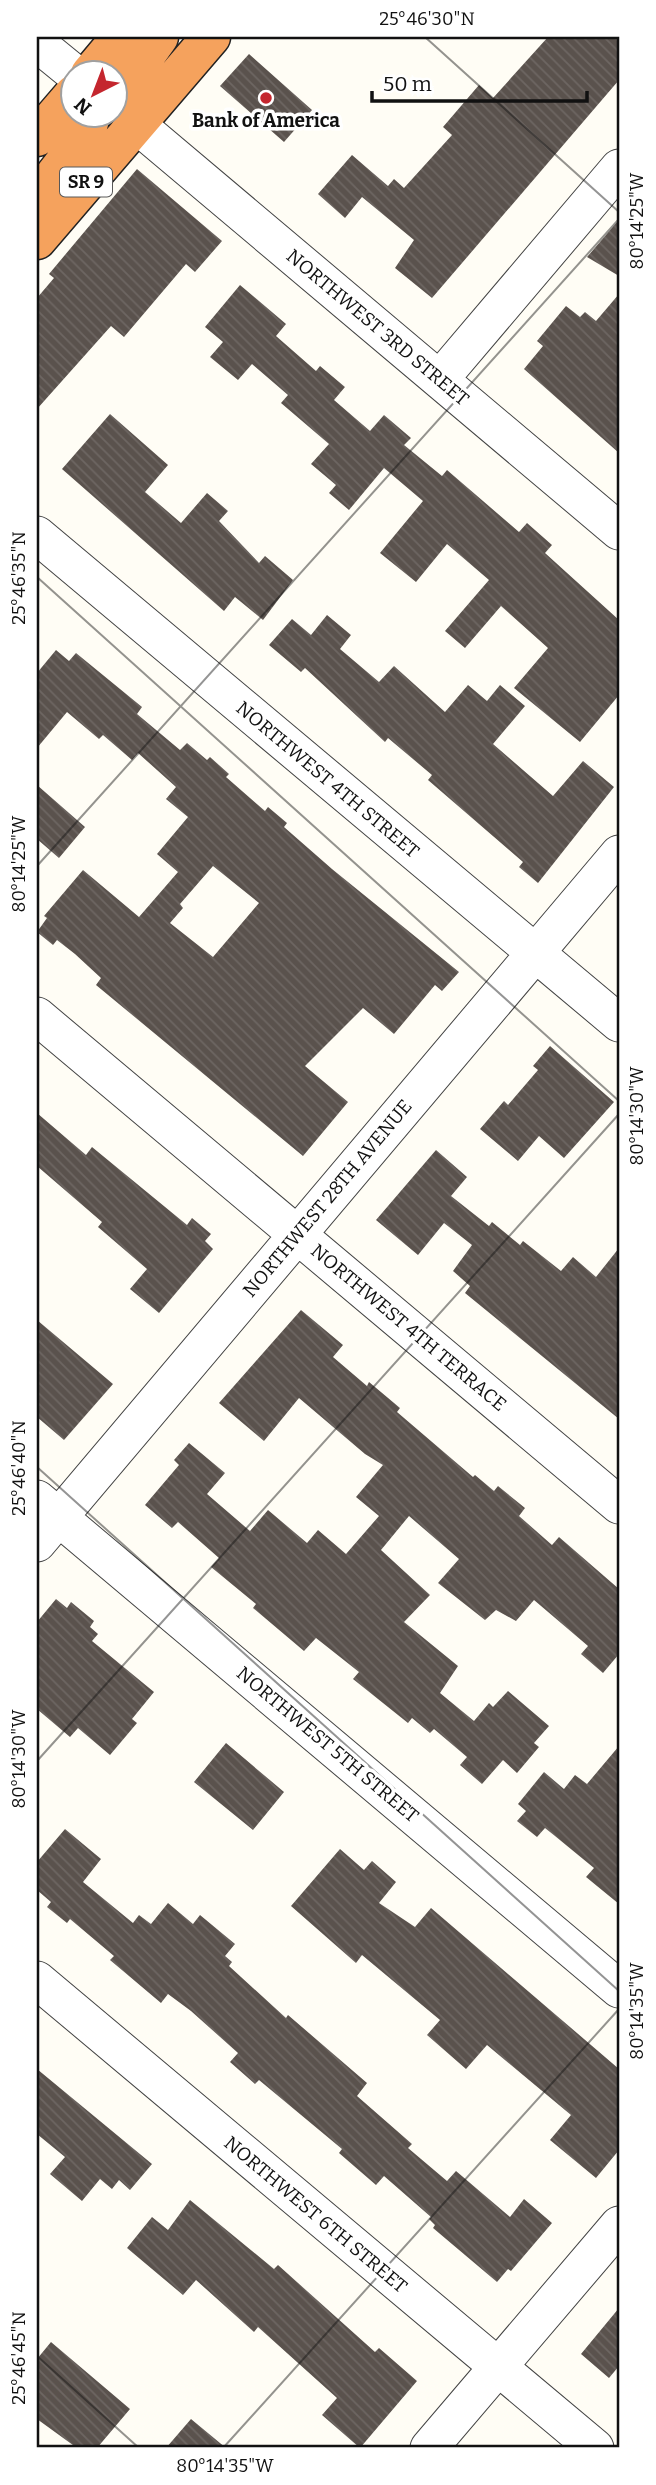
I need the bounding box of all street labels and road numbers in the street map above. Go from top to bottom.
road number: SR 9 [60,168,112,196]
street label: NORTHWEST 3RD STREET [282,244,474,410]
street label: NORTHWEST 4TH STREET [232,696,424,863]
street label: NORTHWEST 28TH AVENUE [238,1095,417,1302]
street label: NORTHWEST 4TH TERRACE [306,1239,511,1416]
street label: NORTHWEST 5TH STREET [232,1661,423,1827]
street label: NORTHWEST 6TH STREET [220,2131,412,2298]

